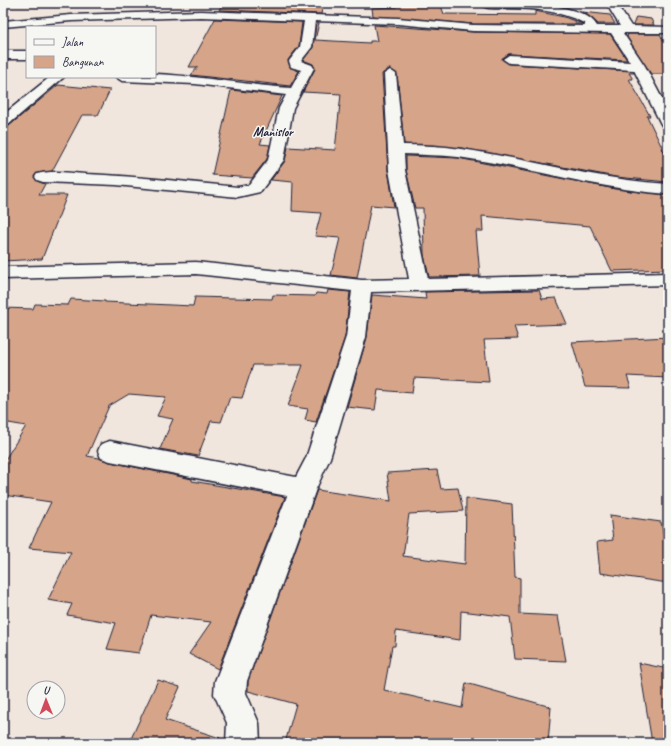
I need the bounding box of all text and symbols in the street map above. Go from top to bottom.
legend [26,26,156,78]
text: Jalan [61,34,84,50]
text: Bangunan [62,54,104,70]
district label: Manislor [253,124,294,140]
north arrow [26,680,66,720]
text: U [43,683,51,697]

